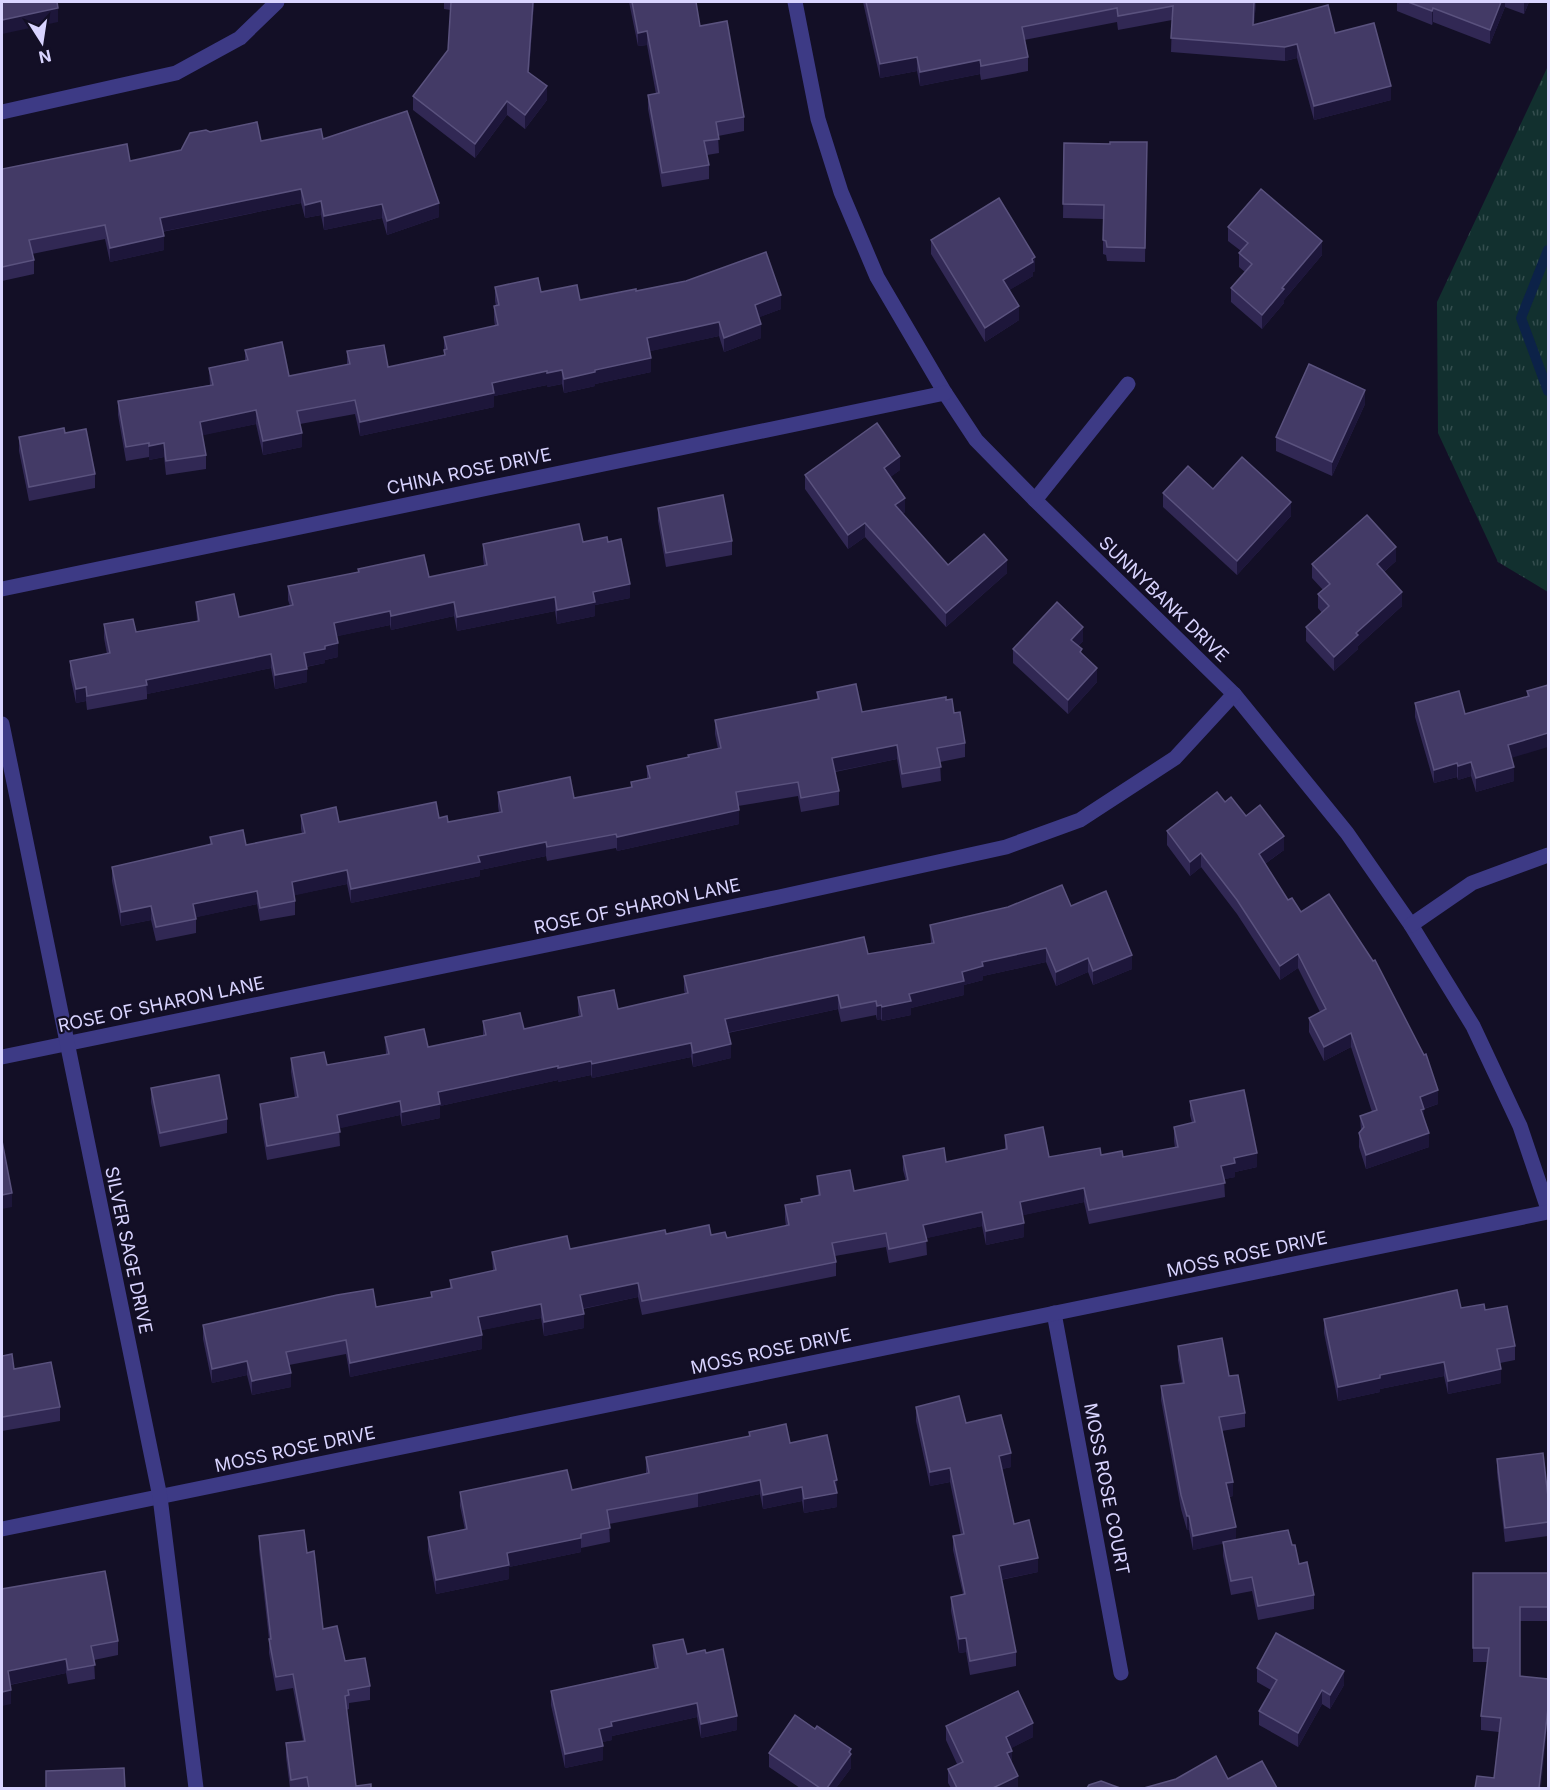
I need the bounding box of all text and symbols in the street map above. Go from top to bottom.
north arrow [12,12,72,72]
text: N [37,46,53,68]
street label: CHINA ROSE DRIVE [385,443,553,499]
street label: SUNNYBANK DRIVE [1095,532,1233,666]
street label: ROSE OF SHARON LANE [532,874,742,938]
street label: ROSE OF SHARON LANE [56,972,266,1036]
street label: SILVER SAGE DRIVE [101,1164,157,1336]
street label: MOSS ROSE DRIVE [1165,1227,1329,1281]
street label: MOSS ROSE DRIVE [689,1324,853,1378]
street label: MOSS ROSE COURT [1080,1401,1134,1577]
street label: MOSS ROSE DRIVE [213,1422,377,1476]

